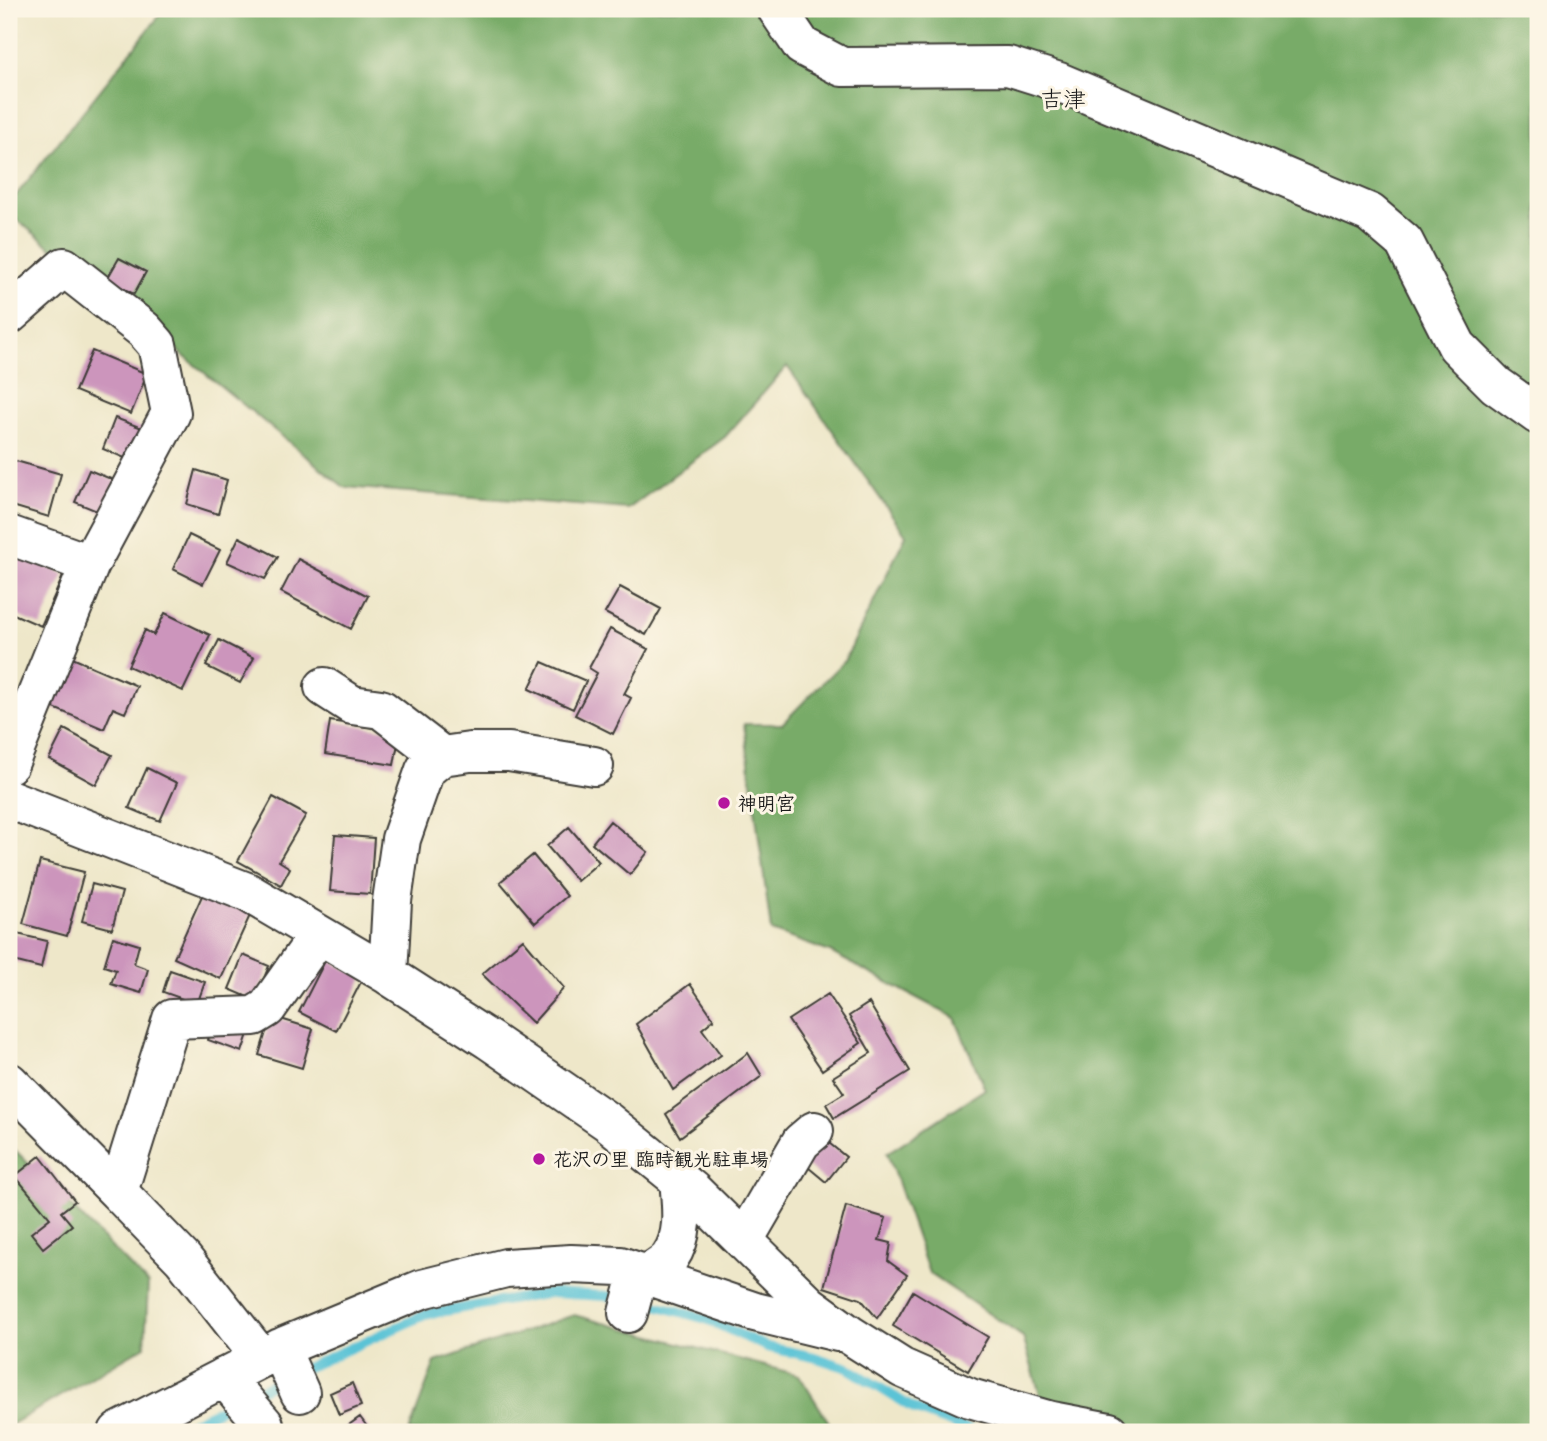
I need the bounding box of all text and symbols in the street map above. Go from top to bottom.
district label: 吉津 [1040,83,1086,113]
place label: 神明宮 [738,790,795,815]
marker: 神明宮 [716,795,732,811]
place label: 花沢の里 臨時観光駐車場 [553,1146,769,1171]
marker: 花沢の里 臨時観光駐車場 [531,1151,547,1167]

